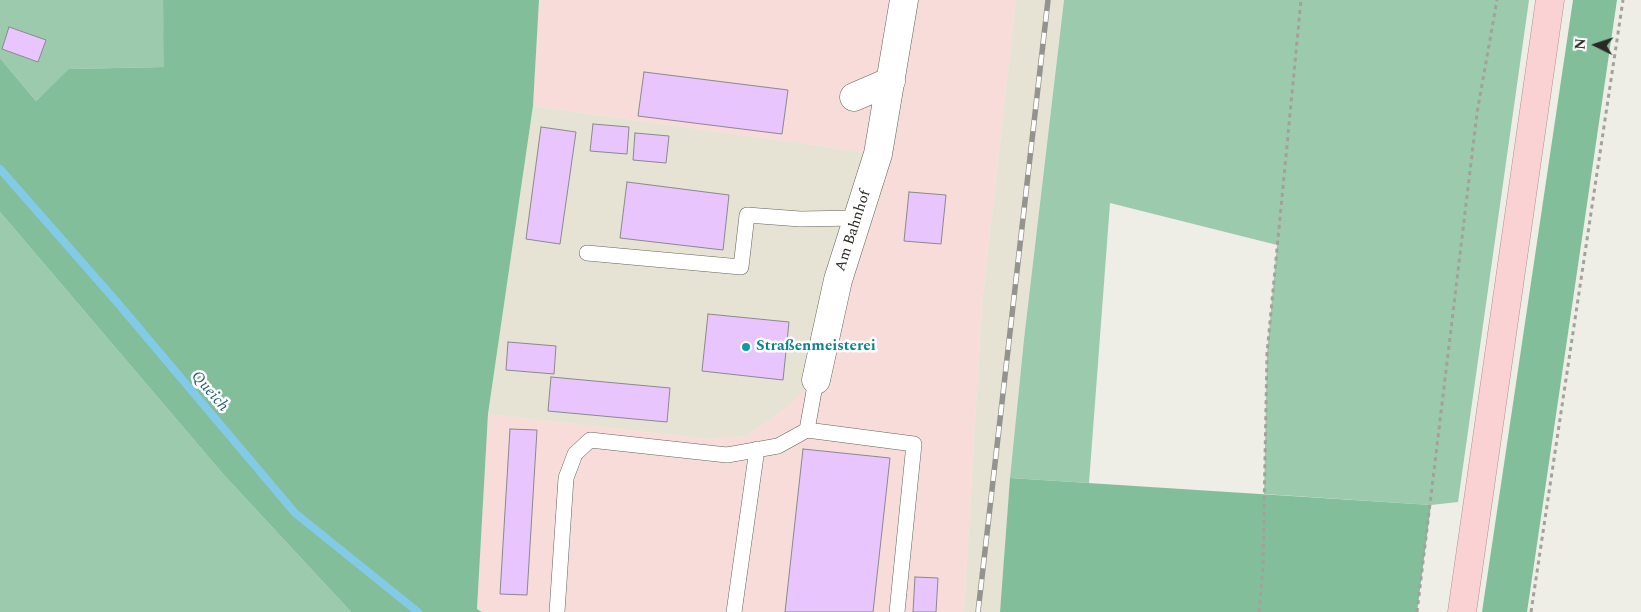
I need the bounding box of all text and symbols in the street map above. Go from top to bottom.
north arrow [1571,20,1621,70]
text: N [1570,37,1591,50]
street label: Am Bahnhof [832,188,876,274]
place label: Straßenmeisterei [756,338,876,356]
marker: Straßenmeisterei [740,341,752,353]
water label: Queich [186,368,232,416]

